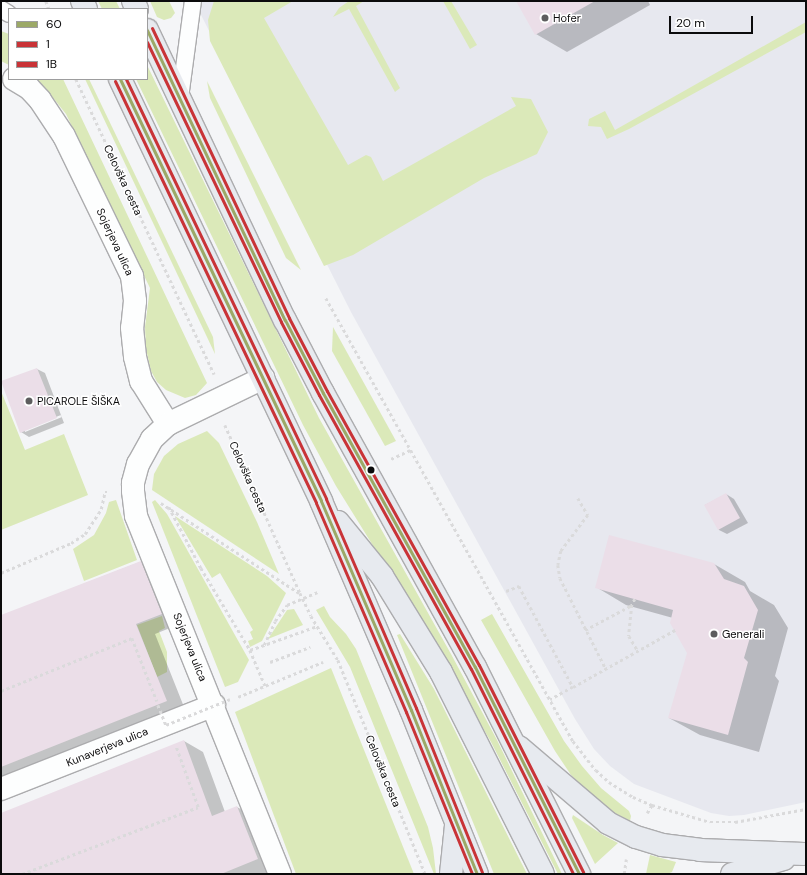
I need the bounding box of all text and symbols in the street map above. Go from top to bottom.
legend [8,8,148,80]
scale bar [671,8,755,34]
place label: Hofer [553,11,581,25]
marker: Hofer [540,13,550,23]
text: 20 m [676,15,705,31]
text: 60 [46,16,62,32]
text: 1 [46,36,50,52]
text: 1B [46,56,57,72]
street label: Celovška cesta [101,143,145,217]
street label: Sojerjeva ulica [94,206,136,278]
place label: PICAROLE ŠIŠKA [37,394,120,408]
marker: PICAROLE ŠIŠKA [24,396,34,406]
street label: Celovška cesta [226,439,270,515]
unlabelled marker [366,465,376,475]
street label: Sojerjeva ulica [170,611,210,683]
place label: Generali [722,627,764,641]
marker: Generali [709,629,719,639]
street label: Kunaverjeva ulica [64,725,150,769]
street label: Celovška cesta [363,733,403,809]

